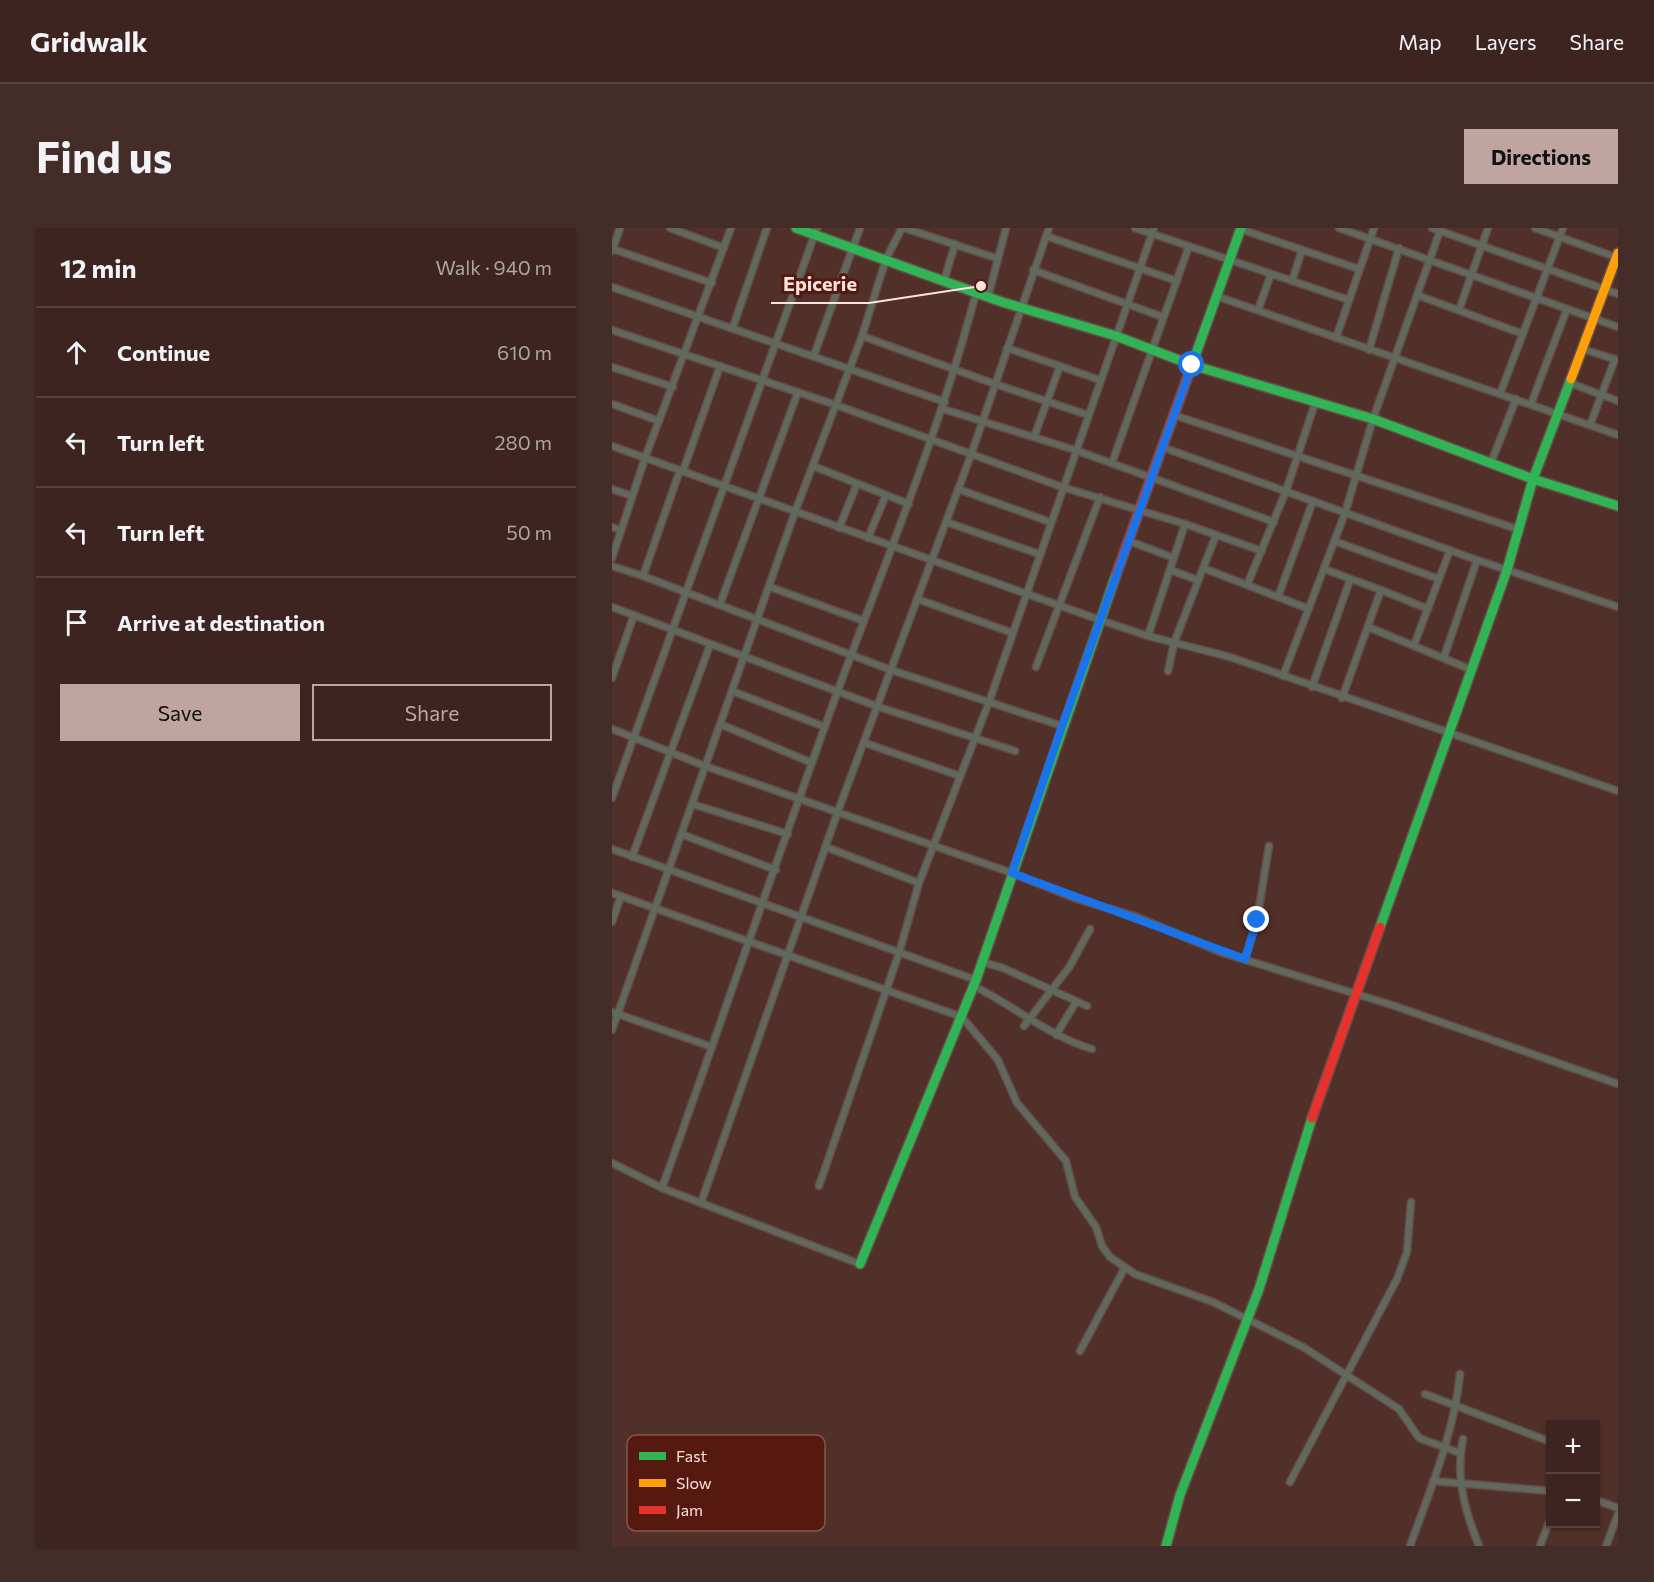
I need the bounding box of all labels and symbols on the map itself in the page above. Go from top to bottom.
callout: Epicerie [771,265,869,303]
text: Epicerie [783,271,857,295]
route start [1178,351,1204,377]
route end [1243,906,1269,932]
legend [627,1435,825,1531]
text: Fast [676,1446,707,1465]
text: Slow [676,1473,712,1492]
text: Jam [676,1500,703,1519]

